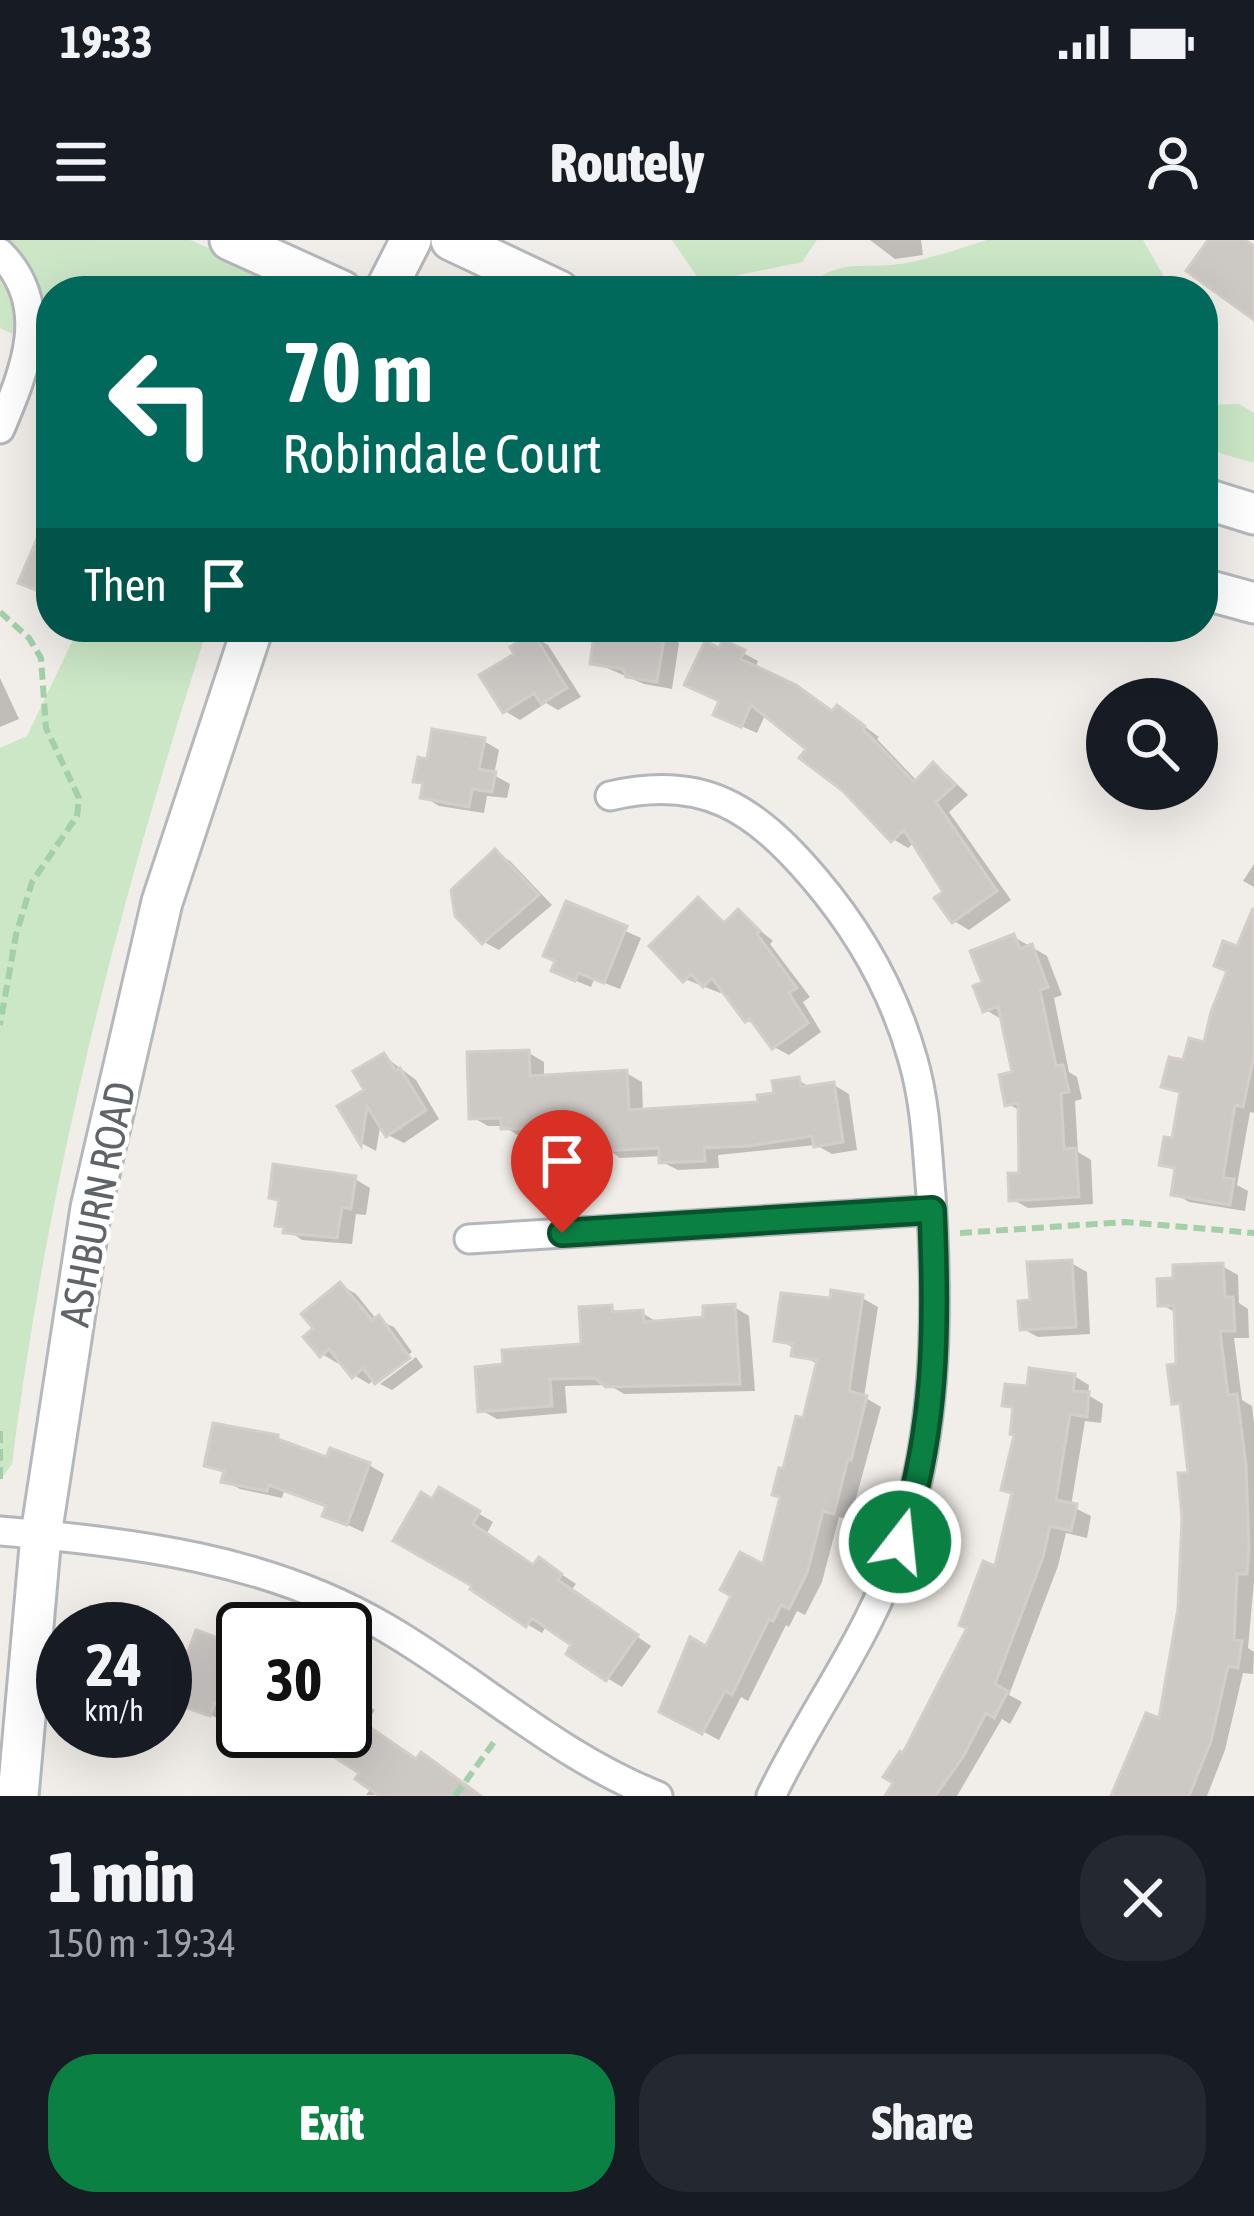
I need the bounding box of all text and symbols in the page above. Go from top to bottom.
text: 19:33 [60,16,153,68]
icon: menu [48,129,114,195]
icon: person [1140,129,1206,195]
text: Routely [550,132,704,193]
icon: left [84,324,240,480]
text: 70 m [282,324,433,420]
text: Robindale Court [282,423,602,484]
icon: arrive [191,552,257,618]
text: Then [84,559,167,611]
map controls [1086,678,1218,810]
button: search [1086,678,1218,810]
street label: ASHBURN ROAD [50,1078,144,1330]
pin [511,1110,613,1233]
icon: arrive [529,1128,595,1194]
position arrow [837,1479,963,1605]
speed limit sign: 30 [216,1602,372,1758]
text: 24 [86,1630,142,1699]
text: km/h [84,1693,144,1727]
text: 1 min [48,1835,195,1917]
button: close [1080,1835,1206,1961]
text: 150 m · 19:34 [48,1921,236,1965]
button: Exit [48,2054,615,2192]
button: Share [639,2054,1206,2192]

